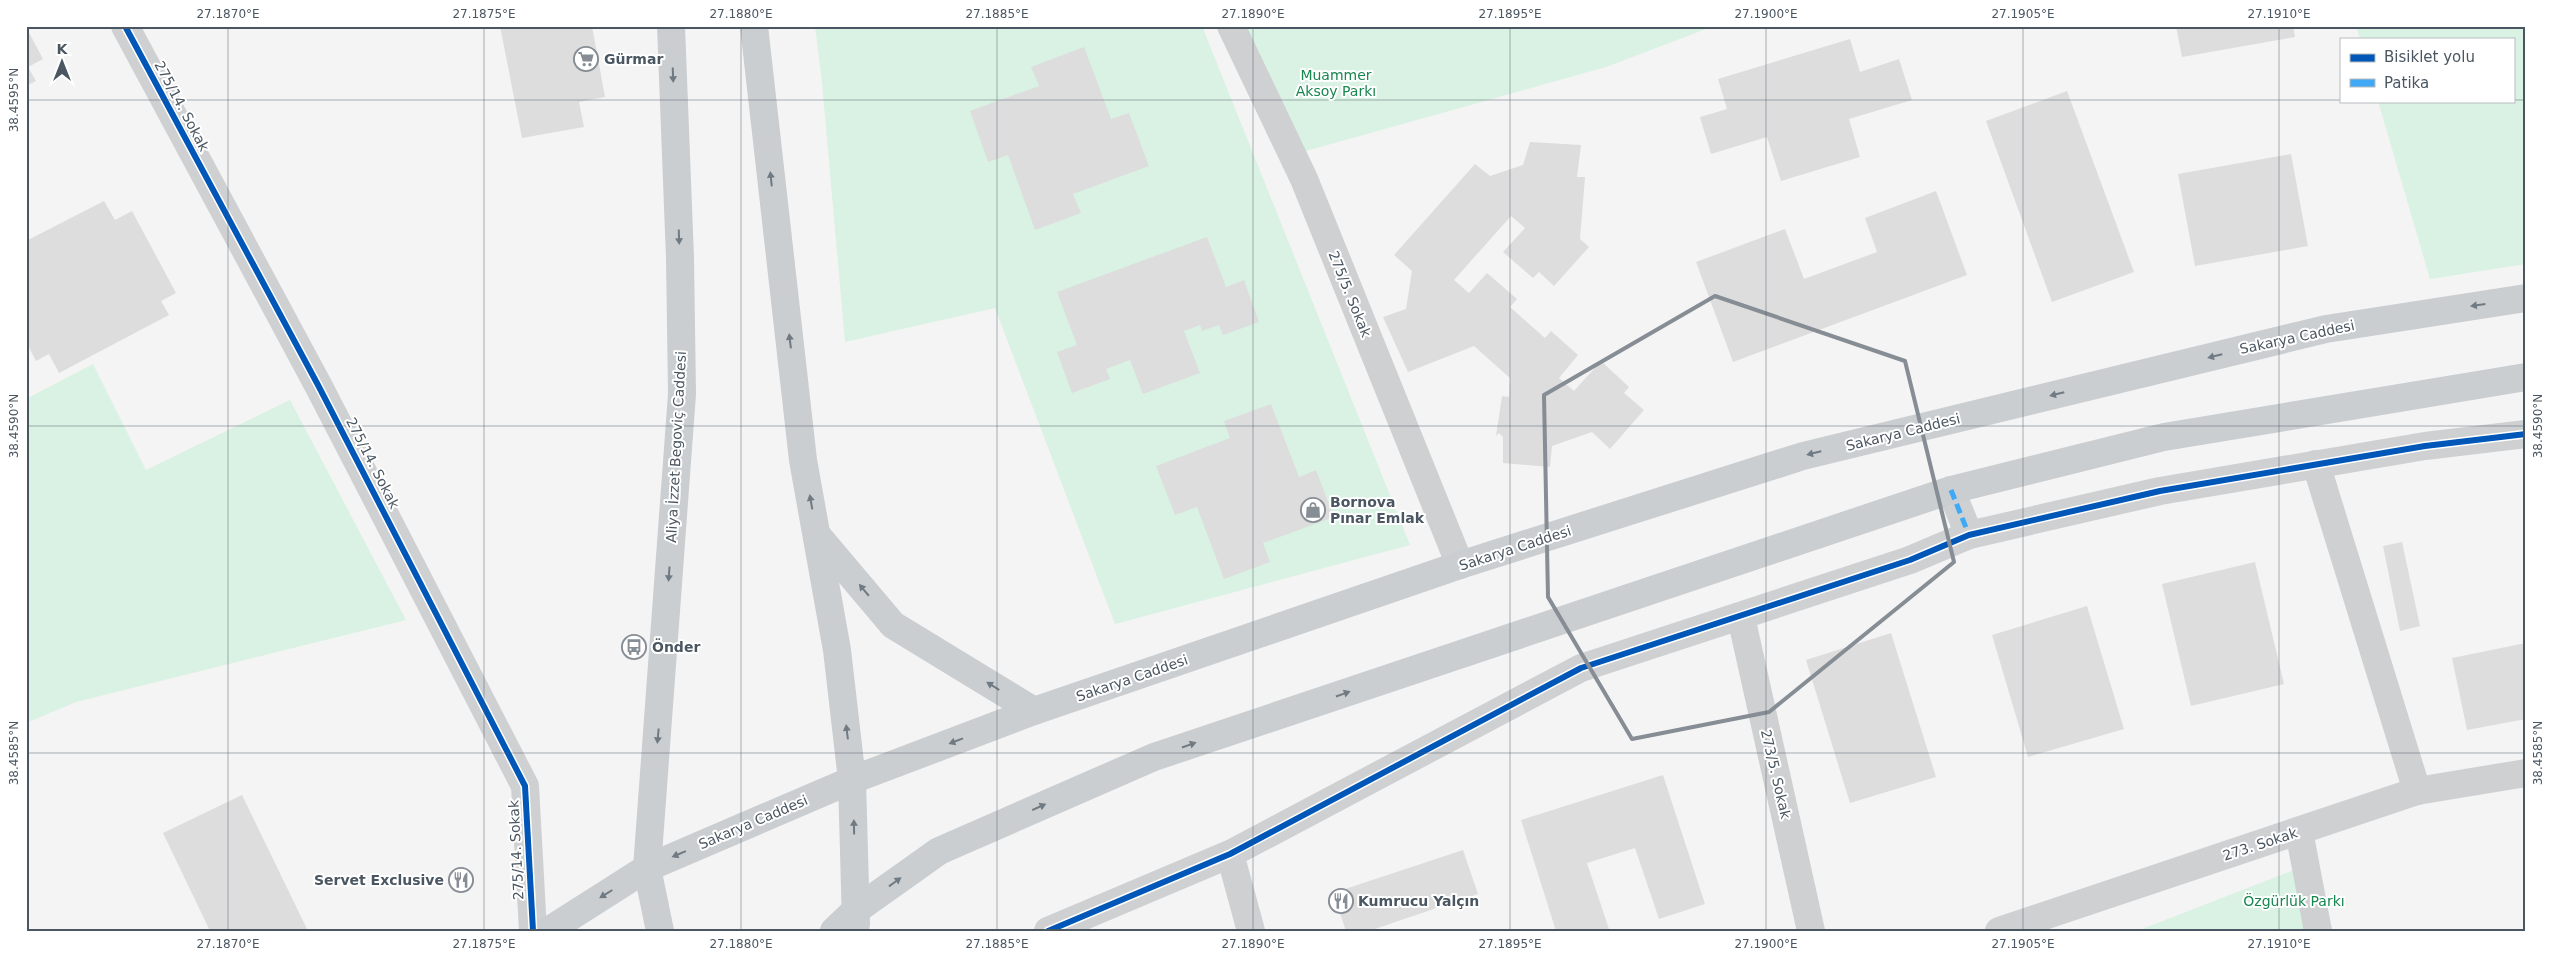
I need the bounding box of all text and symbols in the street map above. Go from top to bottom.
text: 27.1870°E [196,7,260,21]
text: 27.1875°E [452,7,516,21]
text: 27.1880°E [709,7,773,21]
text: 27.1885°E [965,7,1029,21]
text: 27.1890°E [1221,7,1285,21]
text: 27.1895°E [1478,7,1542,21]
text: 27.1900°E [1734,7,1798,21]
text: 27.1905°E [1991,7,2055,21]
text: 27.1910°E [2247,7,2311,21]
north arrow [38,38,88,88]
legend [2340,38,2514,102]
text: K [57,41,69,57]
supermarket icon: Gürmar [573,46,599,72]
text: Bisiklet yolu [2384,48,2475,66]
place label: Gürmar [604,51,663,67]
street label: 275/14. Sokak [151,58,213,155]
one-way arrow [669,67,677,83]
park label: Muammer Aksoy Parkı [1296,67,1376,99]
text: 38.4595°N [7,68,21,132]
text: Patika [2384,74,2429,92]
one-way arrow [767,171,775,187]
one-way arrow [676,230,684,246]
street label: 275/5. Sokak [1325,249,1375,340]
one-way arrow [2469,302,2485,310]
street label: Sakarya Caddesi [2238,317,2356,357]
one-way arrow [786,333,794,349]
street label: Aliya İzzet Begoviç Caddesi [662,351,689,543]
one-way arrow [2208,352,2223,360]
one-way arrow [2050,390,2065,398]
text: 38.4590°N [7,394,21,458]
text: 38.4590°N [2531,394,2545,458]
street label: Sakarya Caddesi [1844,410,1962,454]
street label: 275/14. Sokak [343,415,403,512]
one-way arrow [1807,449,1822,457]
one-way arrow [806,494,814,510]
place label: Bornova Pınar Emlak [1330,494,1425,526]
shop icon: Bornova Pınar Emlak [1300,497,1326,523]
street label: Sakarya Caddesi [1457,522,1573,574]
one-way arrow [665,567,673,583]
one-way arrow [858,584,870,596]
bus stop icon: Önder [621,634,647,660]
place label: Önder [652,638,700,655]
street label: Sakarya Caddesi [1074,651,1190,705]
one-way arrow [986,681,999,691]
one-way arrow [1336,690,1351,698]
text: 38.4585°N [7,721,21,785]
text: 38.4585°N [2531,721,2545,785]
one-way arrow [843,723,851,739]
street label: 273/5. Sokak [1758,728,1794,821]
one-way arrow [653,729,661,745]
one-way arrow [948,737,963,745]
one-way arrow [1181,741,1196,749]
street label: Sakarya Caddesi [696,792,810,852]
street label: 275/14. Sokak [505,799,527,900]
one-way arrow [1032,803,1046,811]
one-way arrow [849,818,857,834]
street label: 273. Sokak [2221,824,2300,864]
one-way arrow [672,851,686,859]
restaurant icon: Servet Exclusive [448,867,474,893]
place label: Servet Exclusive [314,872,444,888]
one-way arrow [888,877,902,887]
restaurant icon: Kumrucu Yalçın [1328,888,1354,914]
one-way arrow [600,889,613,899]
park label: Özgürlük Parkı [2243,892,2345,909]
place label: Kumrucu Yalçın [1358,893,1479,909]
text: 27.1870°E [196,937,260,951]
text: 27.1875°E [452,937,516,951]
text: 27.1880°E [709,937,773,951]
text: 27.1885°E [965,937,1029,951]
text: 27.1890°E [1221,937,1285,951]
text: 27.1895°E [1478,937,1542,951]
text: 27.1900°E [1734,937,1798,951]
text: 27.1905°E [1991,937,2055,951]
text: 27.1910°E [2247,937,2311,951]

